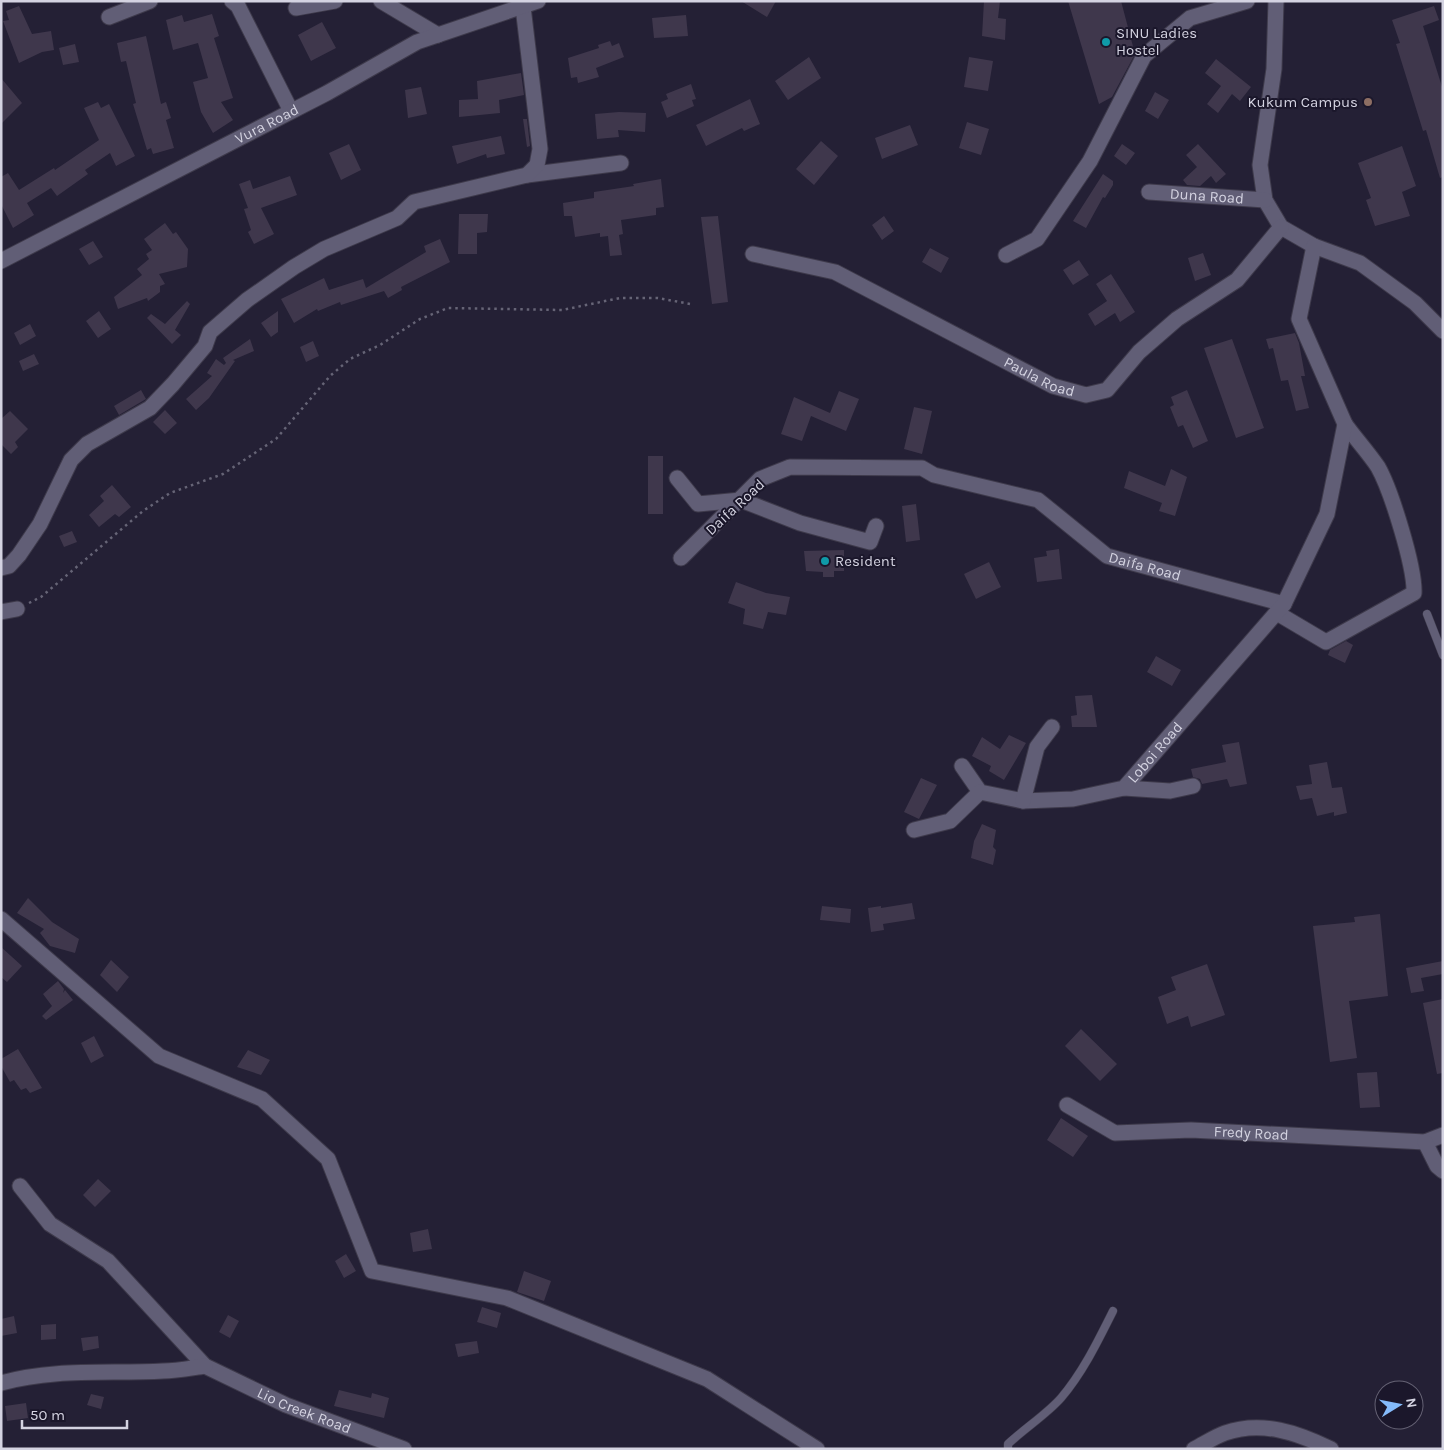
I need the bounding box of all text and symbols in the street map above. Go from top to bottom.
place label: SINU Ladies Hostel [1116,24,1197,59]
marker: SINU Ladies Hostel [1100,36,1112,48]
place label: Kukum Campus [1247,93,1358,111]
marker: Kukum Campus [1362,96,1374,108]
street label: Vura Road [232,100,302,148]
street label: Duna Road [1169,184,1245,208]
street label: Paula Road [1001,353,1077,401]
street label: Daifa Road [702,475,768,539]
street label: Daifa Road [1107,548,1183,585]
place label: Resident [835,552,896,570]
marker: Resident [819,555,831,567]
street label: Loboi Road [1124,718,1186,787]
street label: Fredy Road [1213,1122,1289,1144]
north arrow [1374,1380,1424,1430]
street label: Lio Creek Road [254,1383,354,1437]
text: N [1402,1396,1421,1409]
scale bar [22,1398,128,1430]
text: 50 m [30,1406,65,1424]

